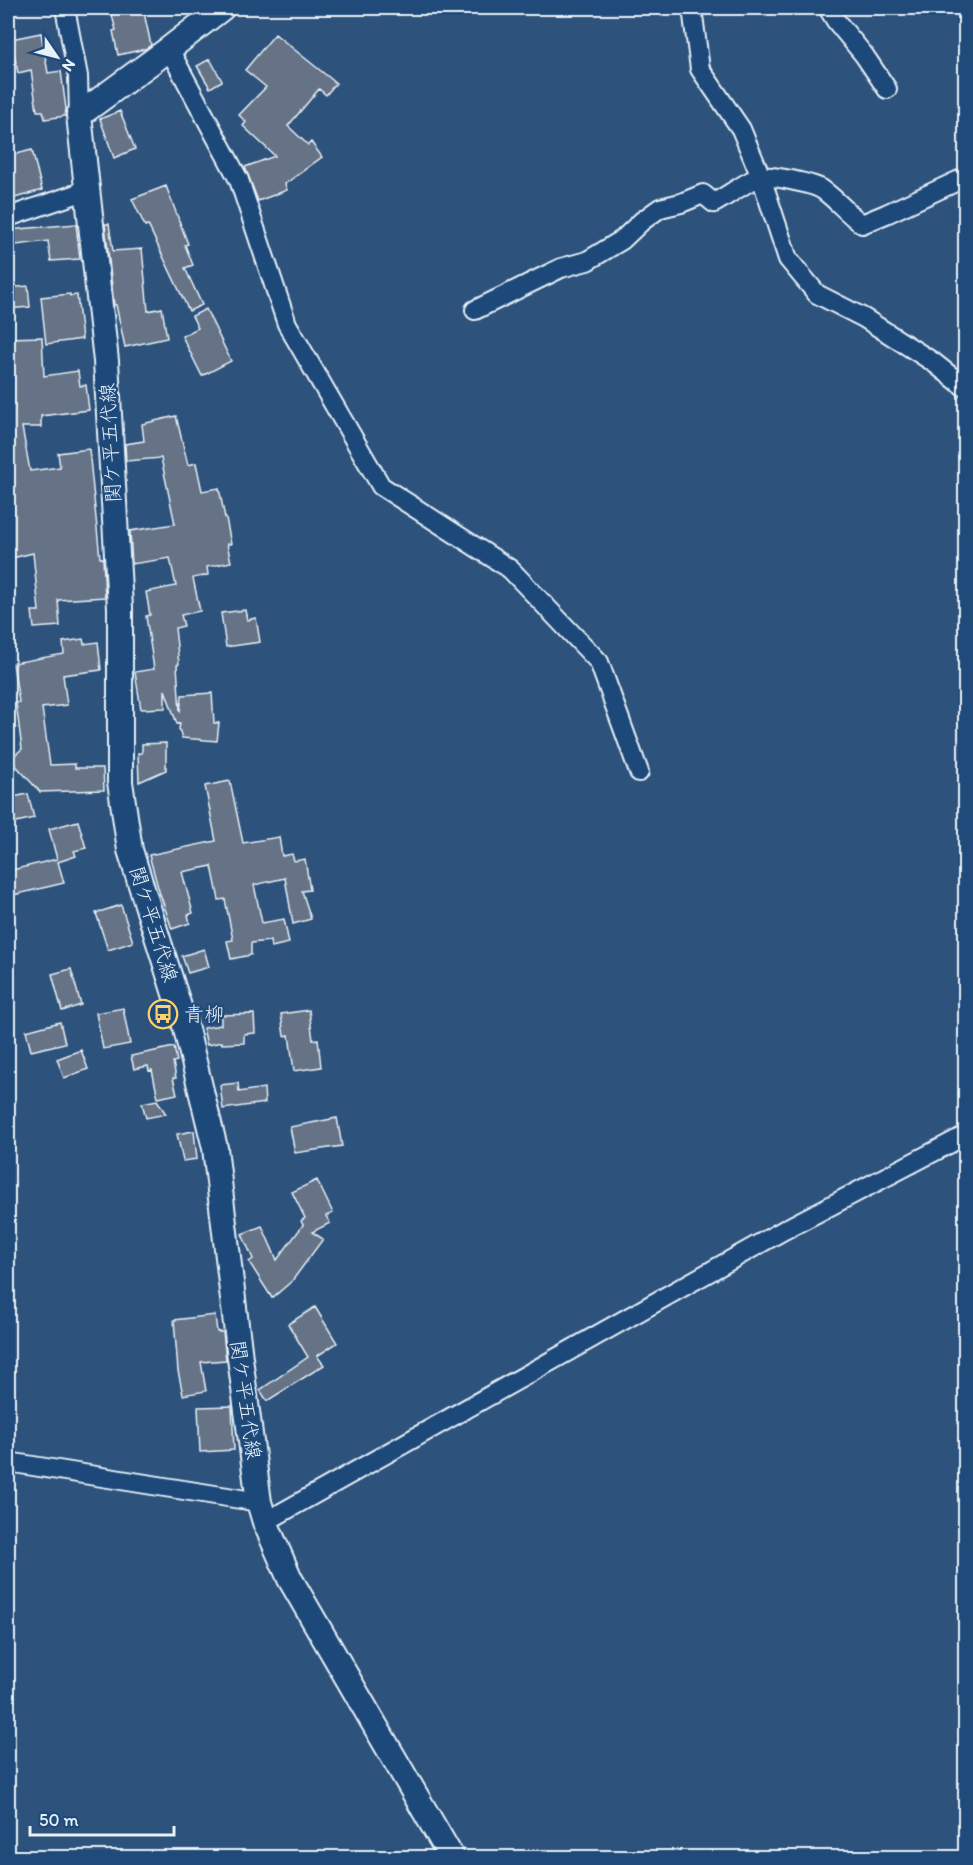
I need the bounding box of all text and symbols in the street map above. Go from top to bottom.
north arrow [27,27,87,87]
text: N [58,55,80,75]
street label: 関ケ平五代線 [95,382,125,504]
street label: 関ケ平五代線 [125,863,183,985]
bus stop icon: 青柳 [147,998,179,1030]
place label: 青柳 [184,1002,224,1026]
street label: 関ケ平五代線 [226,1339,266,1461]
scale bar [30,1799,174,1837]
text: 50 m [39,1809,79,1831]

